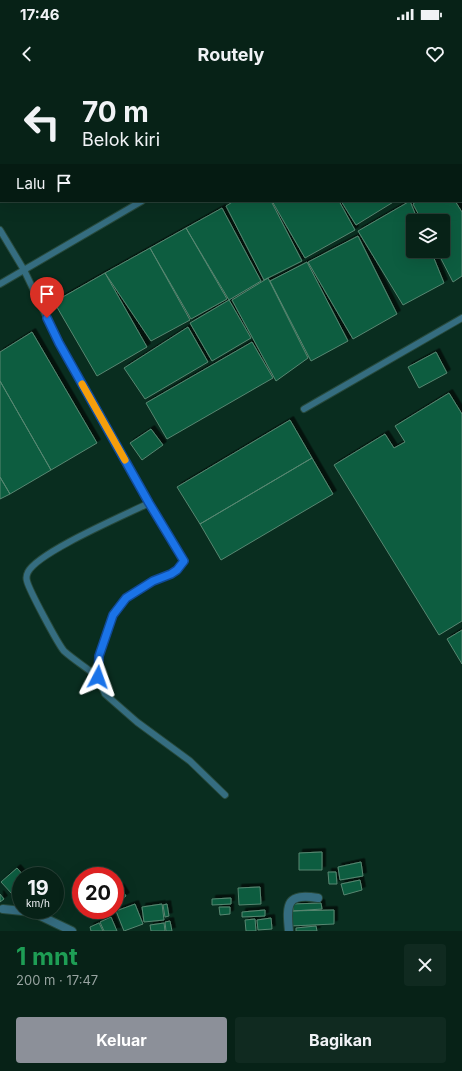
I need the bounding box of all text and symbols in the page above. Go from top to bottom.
text: 17:46 [20,5,60,24]
icon: back [16,43,38,65]
icon: heart [424,43,446,65]
text: Routely [198,44,264,65]
text: 70 m [82,95,149,129]
icon: left [16,96,68,148]
text: Belok kiri [82,129,160,150]
icon: arrive [53,172,75,194]
text: Lalu [16,174,45,193]
map controls [406,214,450,258]
button: layers [406,214,450,258]
pin [30,277,64,318]
icon: arrive [36,283,58,305]
position arrow [77,656,119,698]
speed limit sign: 20 [72,867,124,919]
text: 19 [27,876,49,900]
text: km/h [26,897,50,909]
text: 1 mnt [16,942,78,971]
button: close [404,944,446,986]
text: 200 m · 17:47 [16,972,98,988]
button: Keluar [16,1017,227,1063]
button: Bagikan [235,1017,446,1063]

